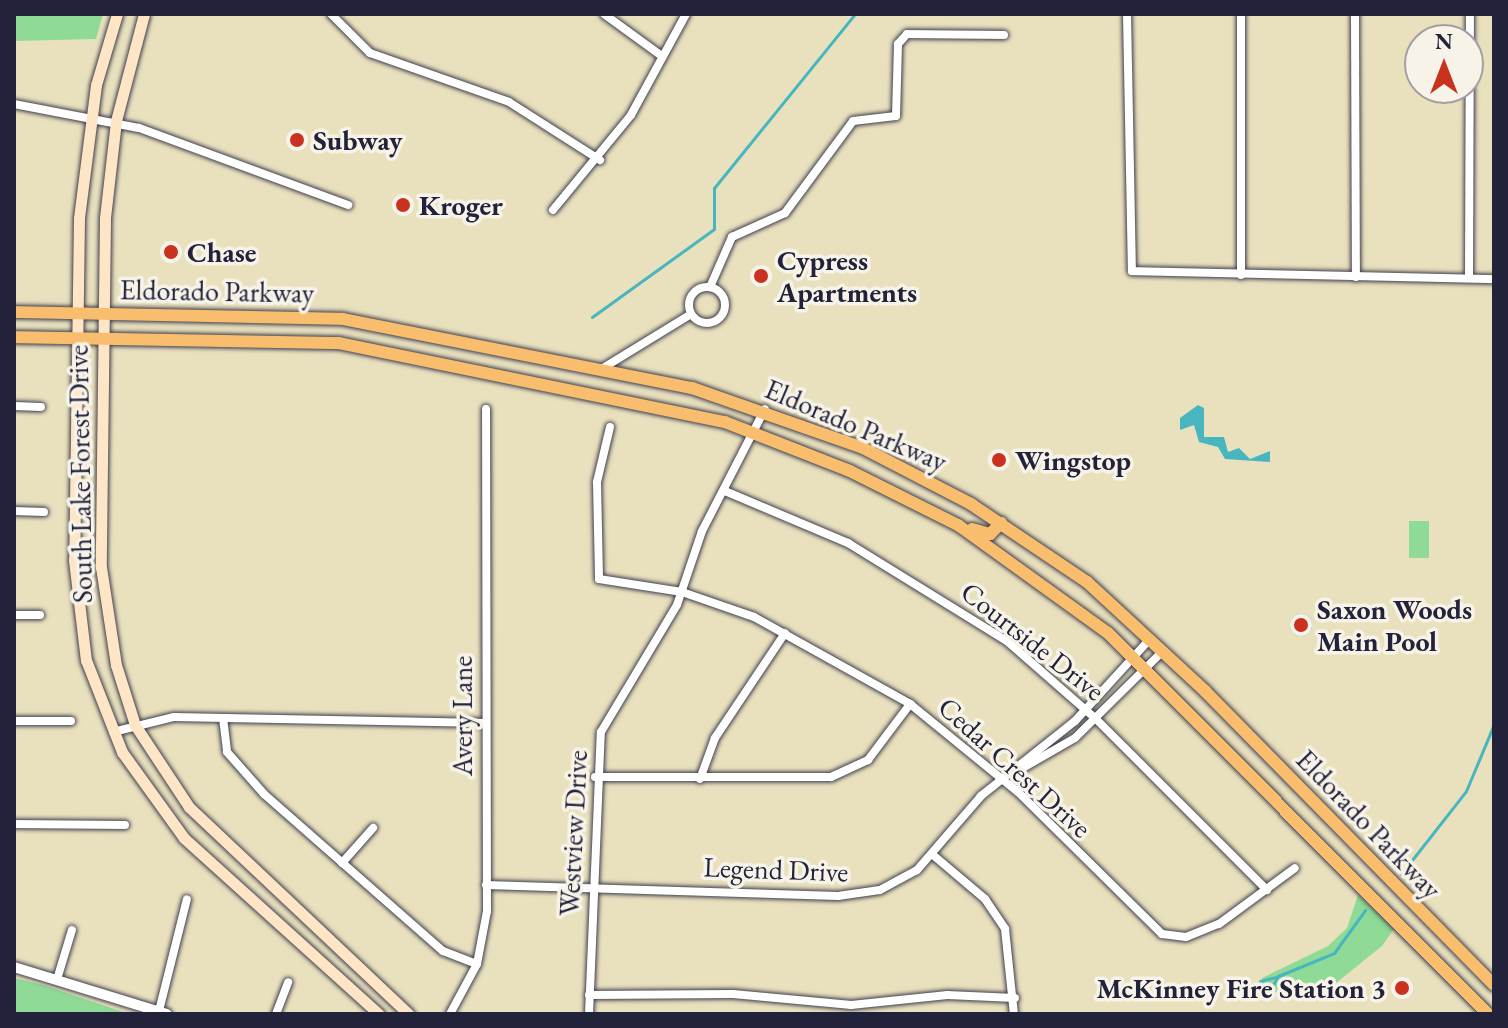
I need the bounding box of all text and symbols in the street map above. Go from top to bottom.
north arrow [1404,24,1484,104]
text: N [1435,27,1453,56]
place label: Subway [313,123,402,157]
marker: Subway [288,131,306,149]
place label: Kroger [419,188,503,222]
marker: Kroger [394,196,412,214]
place label: Chase [187,235,257,269]
marker: Chase [162,243,180,261]
place label: Cypress Apartments [777,243,917,309]
marker: Cypress Apartments [752,267,770,285]
street label: Eldorado Parkway [120,273,314,309]
street label: South Lake Forest Drive [61,344,99,604]
street label: Eldorado Parkway [760,372,952,478]
place label: Wingstop [1015,443,1131,477]
marker: Wingstop [990,451,1008,469]
street label: Courtside Drive [954,574,1112,708]
place label: Saxon Woods Main Pool [1317,592,1472,658]
marker: Saxon Woods Main Pool [1292,616,1310,634]
street label: Avery Lane [445,656,479,776]
street label: Cedar Crest Drive [932,690,1098,844]
street label: Eldorado Parkway [1289,742,1449,906]
street label: Westview Drive [552,749,594,917]
street label: Legend Drive [703,850,849,888]
place label: McKinney Fire Station 3 [1096,971,1386,1005]
marker: McKinney Fire Station 3 [1393,979,1411,997]

